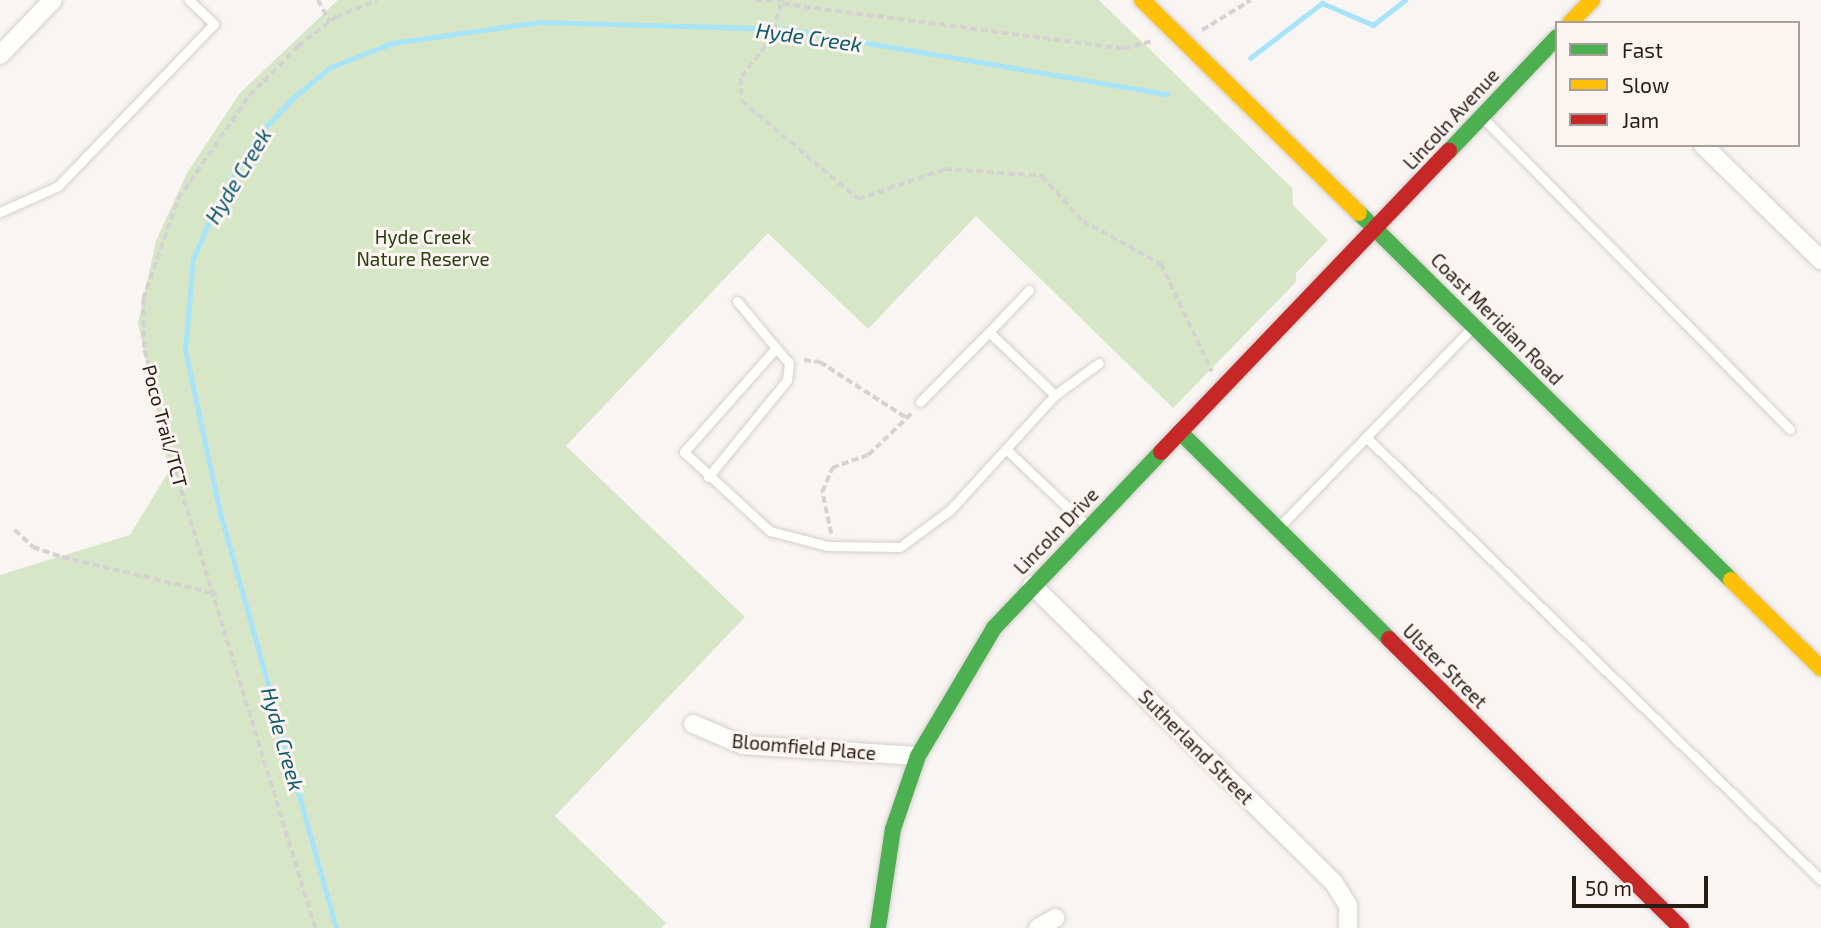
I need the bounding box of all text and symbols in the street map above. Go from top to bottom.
water label: Hyde Creek [754,17,864,57]
legend [1555,21,1800,147]
text: Fast [1622,37,1663,62]
street label: Lincoln Avenue [1398,64,1504,174]
text: Slow [1622,72,1669,97]
text: Jam [1622,107,1659,132]
water label: Hyde Creek [200,124,276,228]
park label: Hyde Creek Nature Reserve [356,226,490,270]
street label: Coast Meridian Road [1426,248,1568,390]
street label: Poco Trail/TCT [138,362,192,490]
street label: Lincoln Drive [1009,483,1103,579]
street label: Ulster Street [1398,619,1492,713]
water label: Hyde Creek [256,684,310,794]
street label: Sutherland Street [1134,685,1258,809]
street label: Bloomfield Place [731,729,877,765]
scale bar [1576,862,1713,906]
text: 50 m [1585,875,1632,900]

